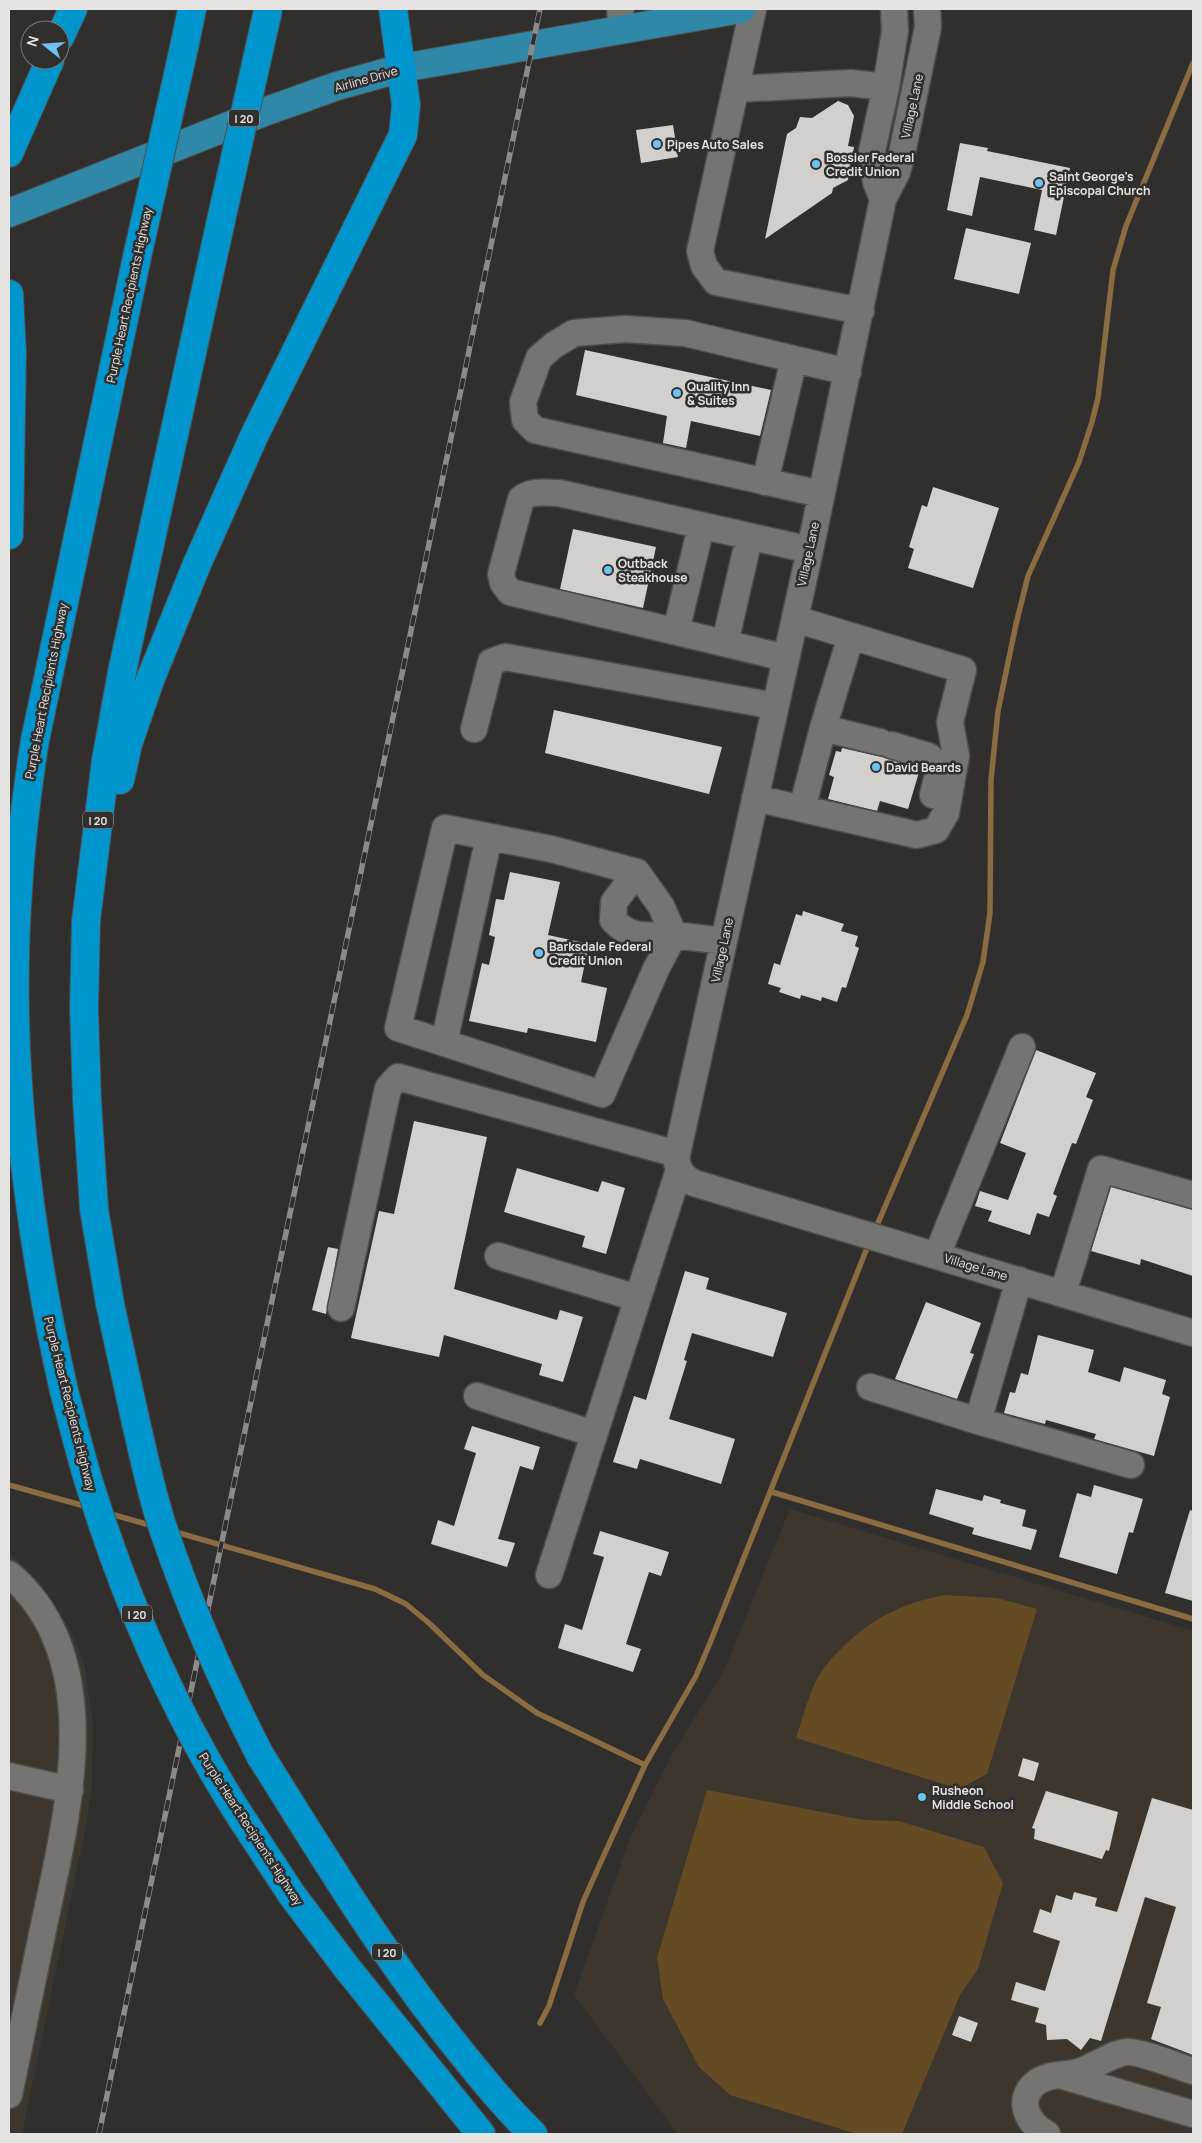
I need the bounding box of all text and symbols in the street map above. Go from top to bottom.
north arrow [20,20,70,70]
text: N [22,33,43,49]
street label: Airline Drive [332,62,400,96]
street label: Village Lane [897,72,927,140]
road number: I 20 [229,110,259,126]
place label: Pipes Auto Sales [667,136,764,153]
marker: Pipes Auto Sales [651,138,663,150]
place label: Bossier Federal Credit Union [826,149,914,180]
marker: Bossier Federal Credit Union [810,158,822,170]
place label: Saint George's Episcopal Church [1049,168,1150,199]
marker: Saint George's Episcopal Church [1033,177,1045,189]
street label: Purple Heart Recipients Highway [102,205,156,384]
place label: Quality Inn & Suites [687,378,750,409]
marker: Quality Inn & Suites [671,387,683,399]
street label: Village Lane [793,520,823,588]
place label: Outback Steakhouse [618,555,687,586]
marker: Outback Steakhouse [602,564,614,576]
street label: Purple Heart Recipients Highway [21,601,72,781]
place label: David Beards [886,759,962,776]
marker: David Beards [870,761,882,773]
road number: I 20 [83,812,113,828]
street label: Village Lane [707,916,737,984]
place label: Barksdale Federal Credit Union [549,938,651,969]
marker: Barksdale Federal Credit Union [533,947,545,959]
street label: Village Lane [942,1249,1010,1285]
street label: Purple Heart Recipients Highway [40,1315,100,1494]
road number: I 20 [122,1606,152,1622]
street label: Purple Heart Recipients Highway [195,1749,307,1909]
place label: Rusheon Middle School [932,1782,1014,1813]
marker: Rusheon Middle School [916,1791,928,1803]
road number: I 20 [372,1944,402,1960]

